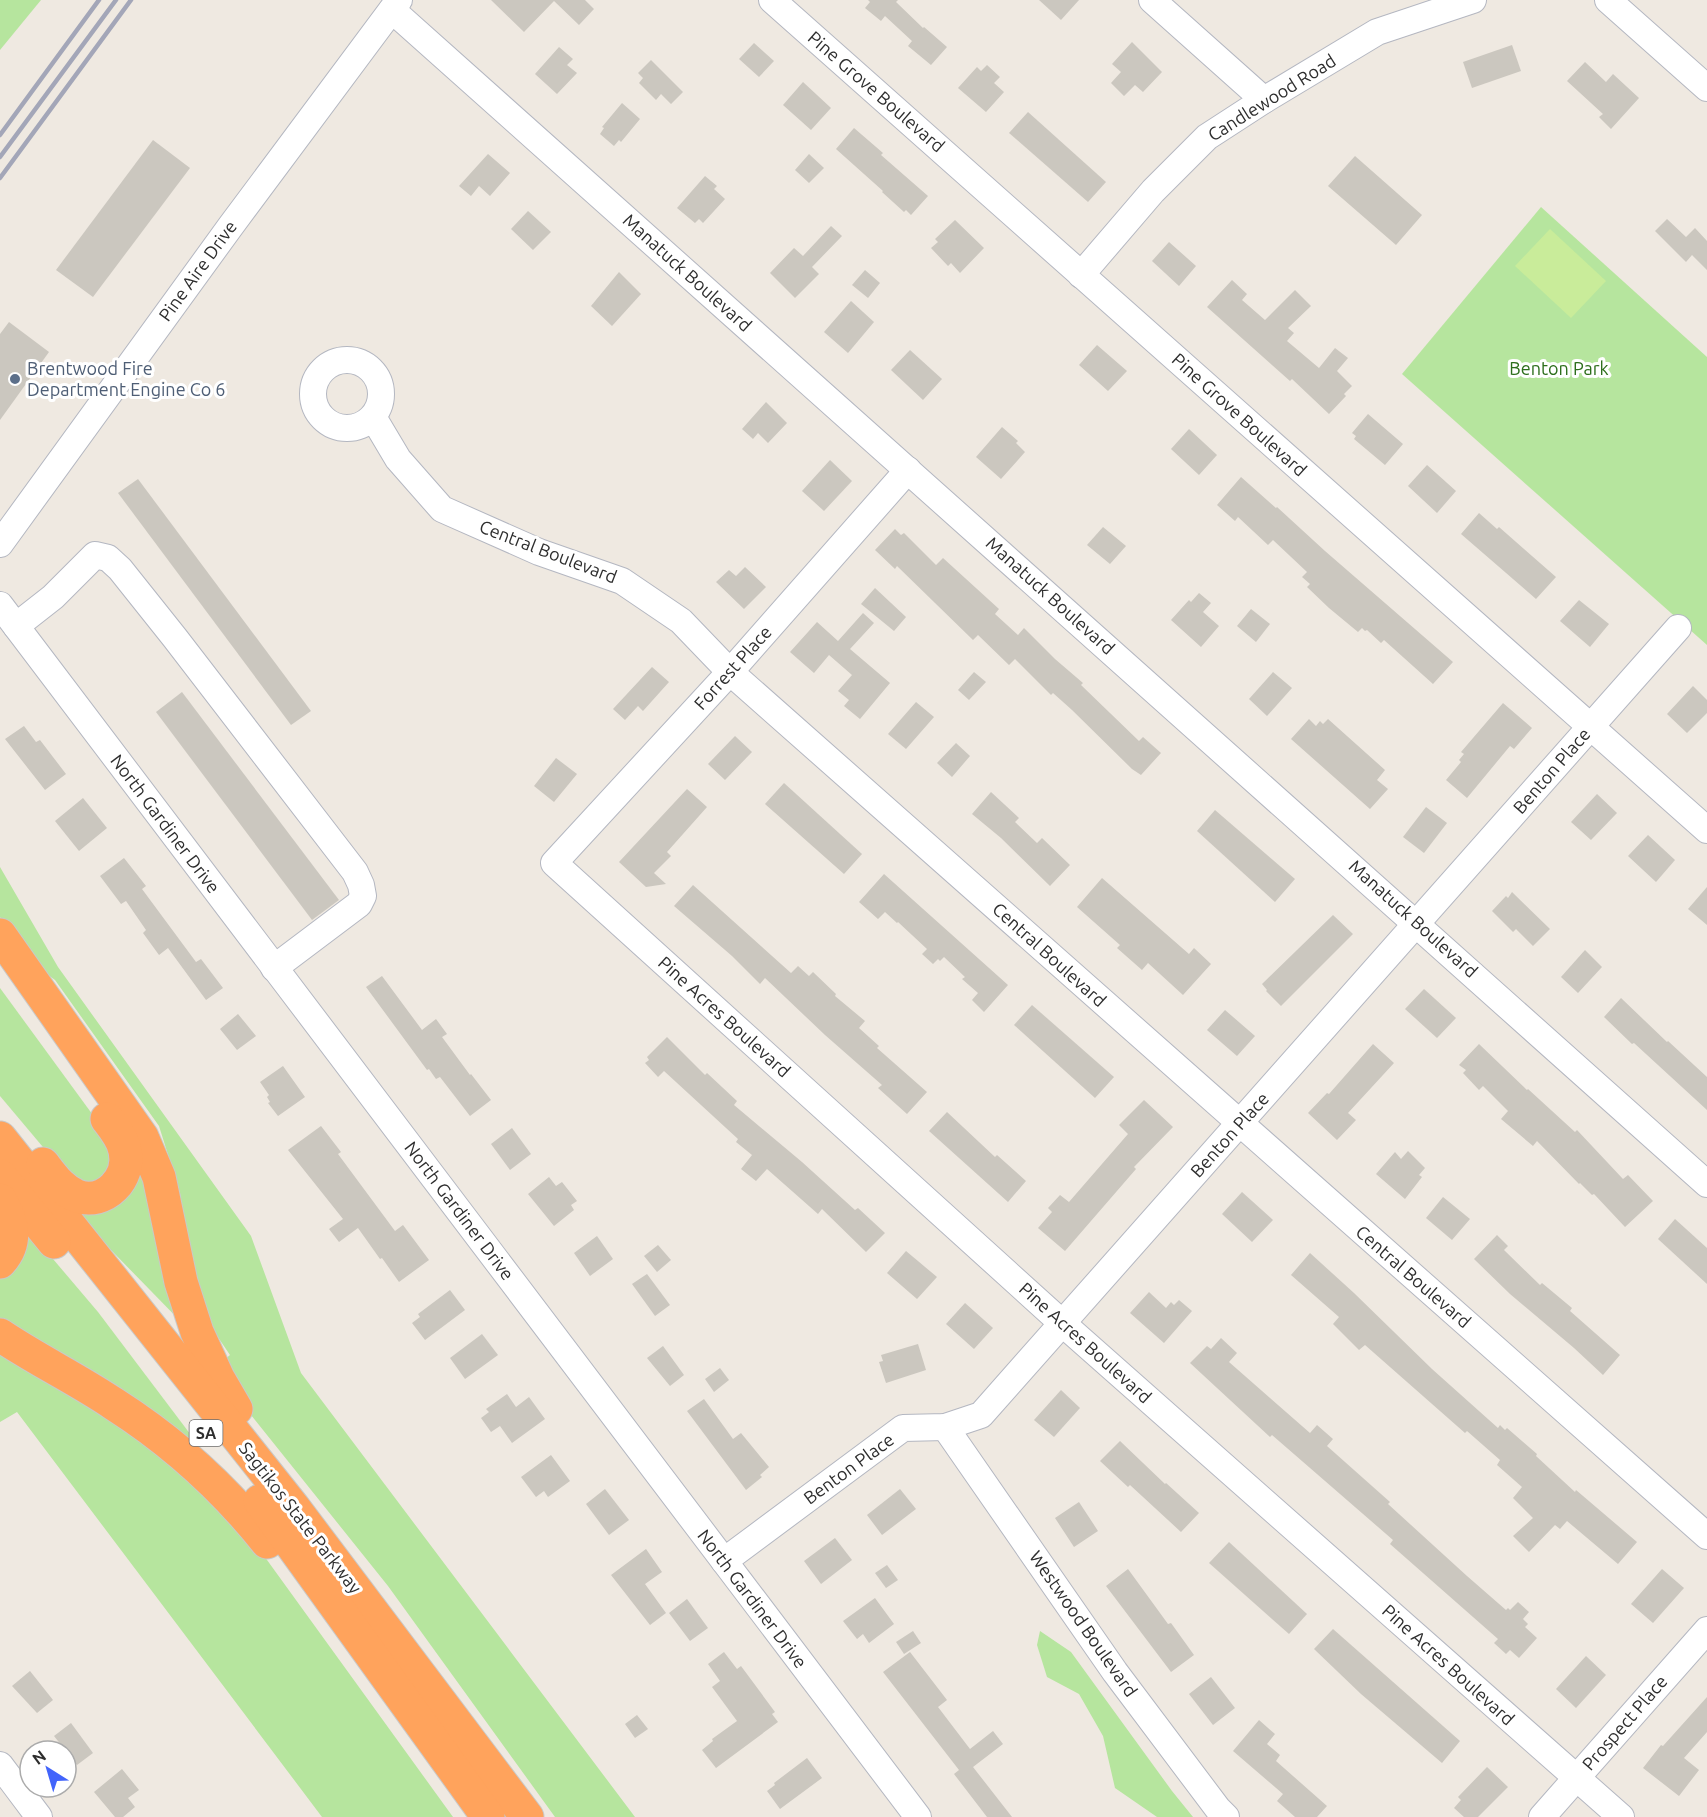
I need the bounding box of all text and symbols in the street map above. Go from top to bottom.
street label: Pine Grove Boulevard [805,27,949,156]
street label: Candlewood Road [1204,50,1339,145]
street label: Manatuck Boulevard [619,209,756,335]
street label: Pine Aire Drive [154,216,240,324]
street label: Pine Grove Boulevard [1168,349,1311,480]
place label: Brentwood Fire Department Engine Co 6 [27,358,226,399]
park label: Benton Park [1509,358,1609,378]
marker: Brentwood Fire Department Engine Co 6 [8,372,22,386]
street label: Central Boulevard [477,516,620,586]
street label: Manatuck Boulevard [982,532,1119,658]
street label: Forrest Place [690,621,775,713]
street label: Benton Place [1509,724,1594,817]
street label: North Gardiner Drive [107,750,224,897]
street label: Manatuck Boulevard [1345,855,1482,981]
street label: Central Boulevard [989,898,1110,1010]
street label: Pine Acres Boulevard [655,952,795,1081]
street label: Benton Place [1186,1088,1272,1181]
street label: North Gardiner Drive [401,1137,518,1284]
street label: Central Boulevard [1352,1221,1475,1332]
street label: Pine Acres Boulevard [1016,1278,1156,1407]
road number: SA [190,1420,222,1446]
street label: Benton Place [799,1429,897,1508]
street label: Sagtikos State Parkway [236,1438,366,1597]
street label: North Gardiner Drive [694,1525,811,1672]
street label: Westwood Boulevard [1026,1547,1142,1700]
street label: Pine Acres Boulevard [1379,1600,1519,1729]
street label: Prospect Place [1578,1671,1671,1774]
north arrow [18,1739,78,1799]
text: N [29,1746,49,1768]

